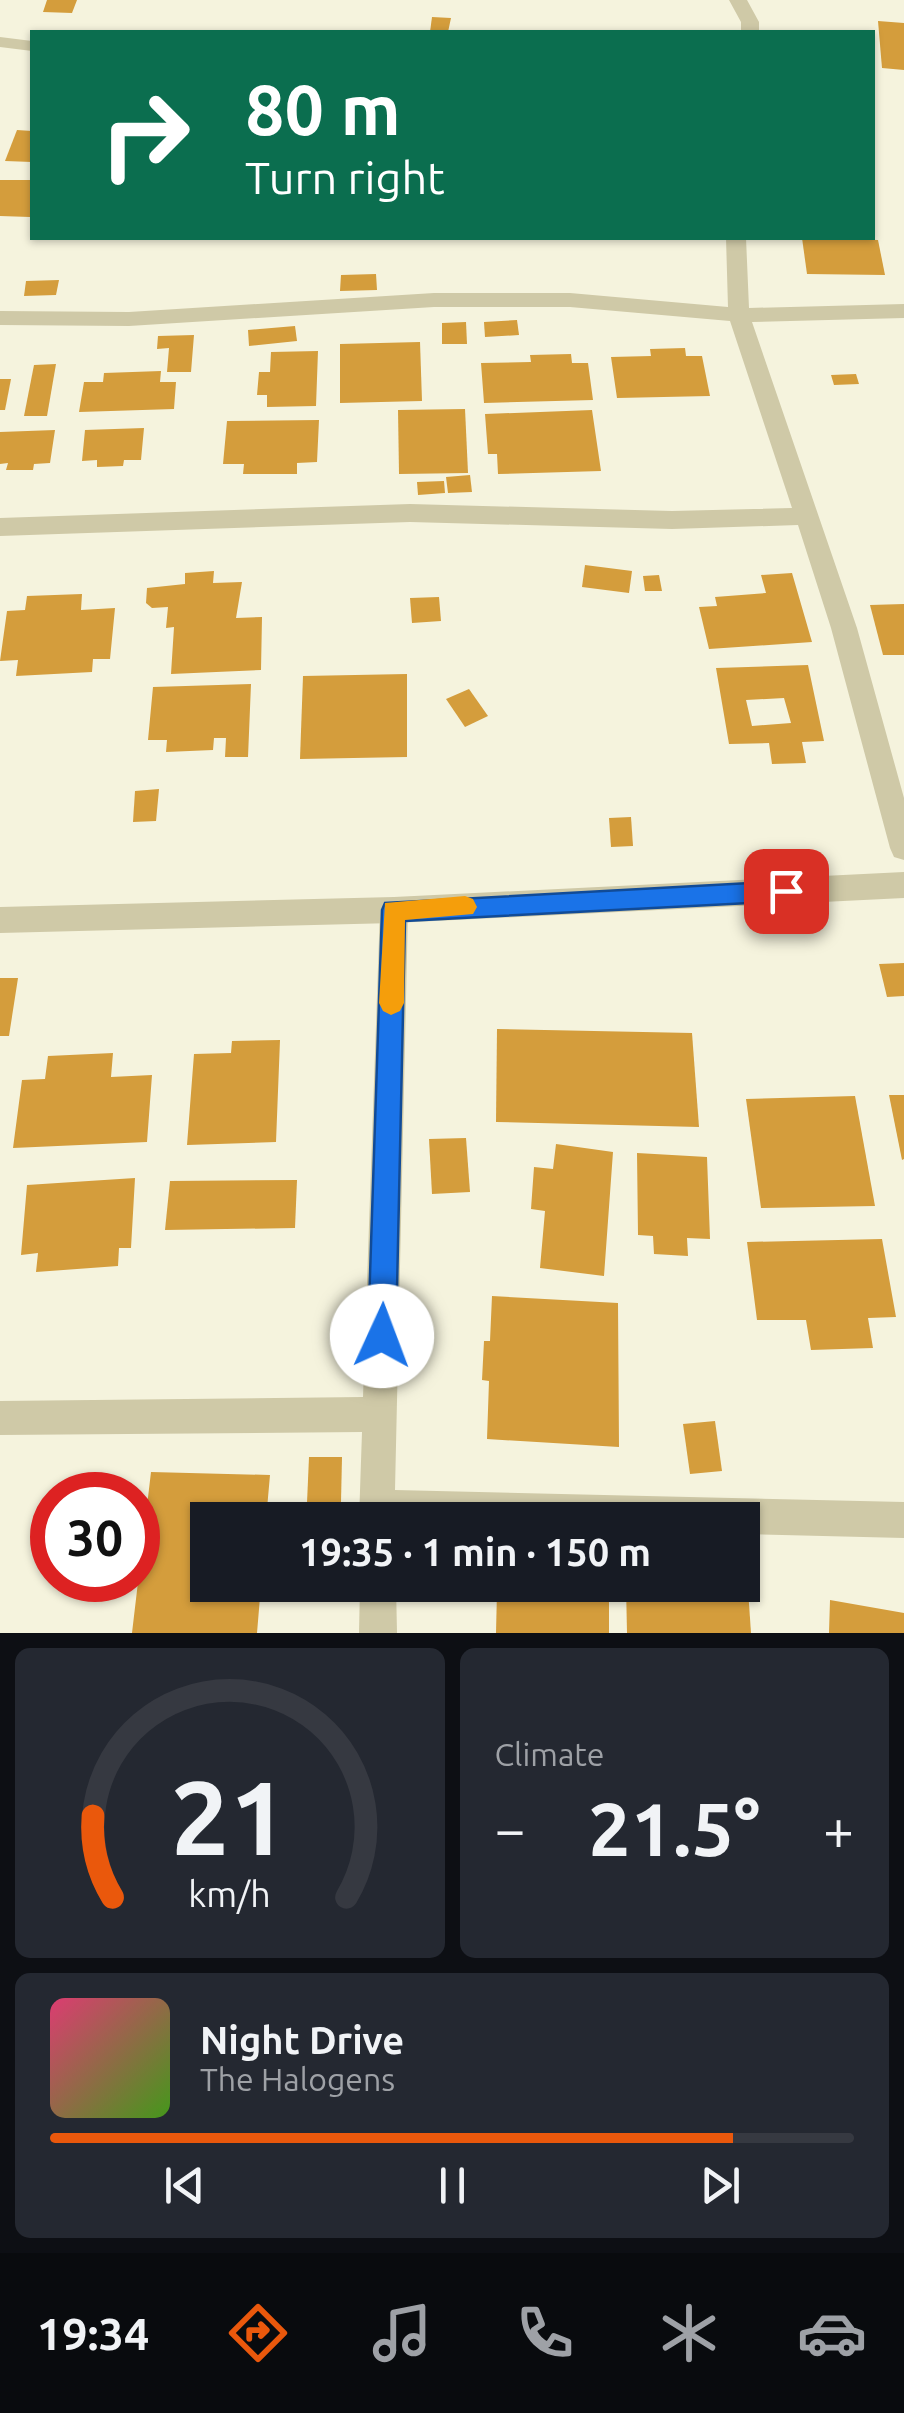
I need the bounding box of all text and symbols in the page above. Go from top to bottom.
icon: right [80,70,210,200]
text: 80 m [245,70,401,148]
text: Turn right [245,152,445,203]
pin [744,849,829,934]
icon: arrive [759,864,814,919]
position arrow [330,1284,434,1388]
speed limit sign: 30 [30,1472,160,1602]
text: 19:35 · 1 min · 150 m [299,1531,651,1573]
text: Climate [495,1736,605,1772]
text: 21 [171,1758,288,1875]
text: 21.5° [588,1786,760,1870]
text: − [495,1798,526,1859]
text: + [823,1798,854,1859]
text: km/h [188,1874,271,1914]
text: Night Drive [200,2019,404,2061]
text: The Halogens [200,2061,395,2097]
icon: previous [157,2158,212,2213]
icon: pause [425,2158,480,2213]
icon: next [693,2158,748,2213]
icon: directions [223,2298,293,2368]
icon: music [367,2298,437,2368]
icon: phone [510,2298,580,2368]
icon: climate [654,2298,724,2368]
icon: car [797,2298,867,2368]
text: 19:34 [37,2308,149,2359]

